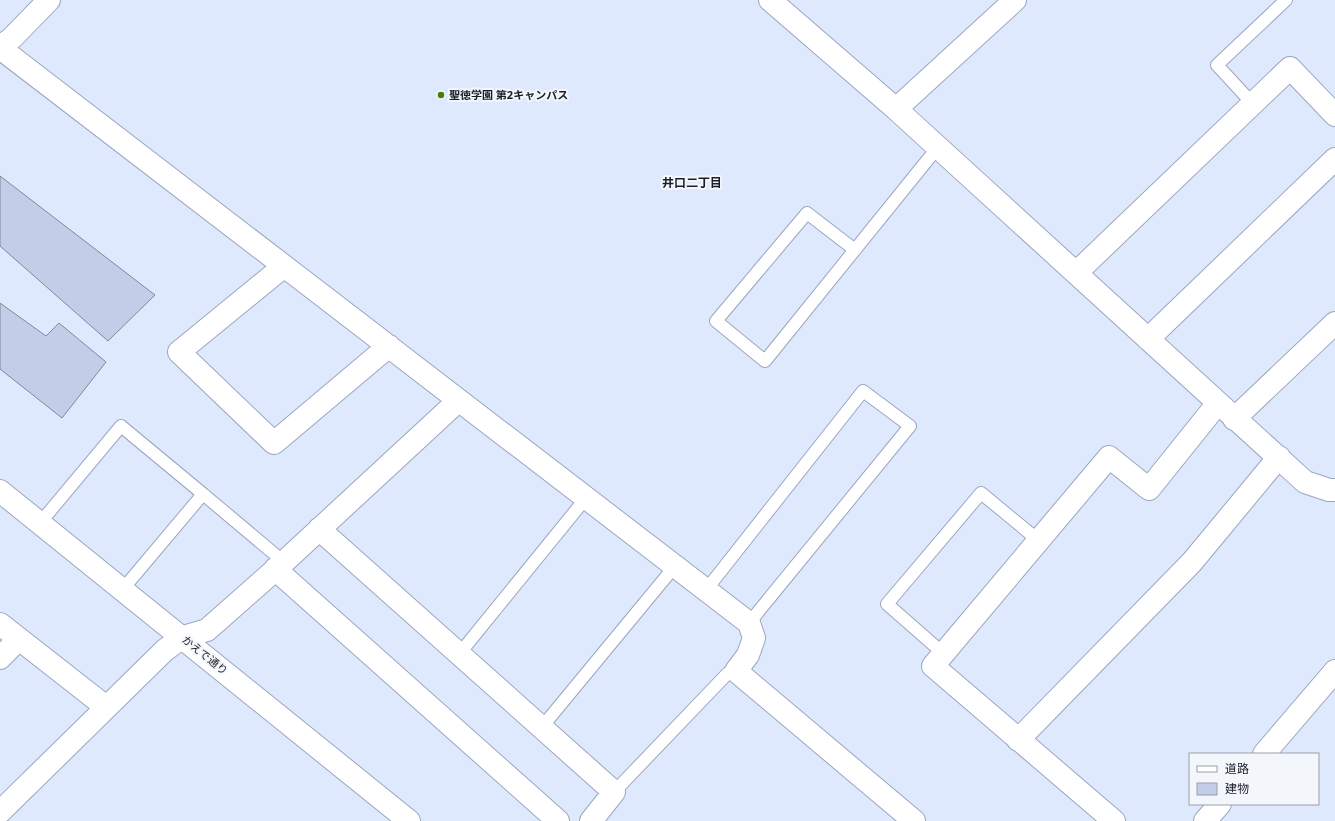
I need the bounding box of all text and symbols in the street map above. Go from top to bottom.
place label: 聖徳学園 第2キャンパス [449,87,568,102]
marker: 聖徳学園 第2キャンパス [436,90,446,100]
district label: 井口二丁目 [662,174,722,191]
street label: かえで通り [179,632,231,678]
legend [1189,753,1319,805]
text: 道路 [1225,760,1249,777]
text: 建物 [1225,780,1249,797]

